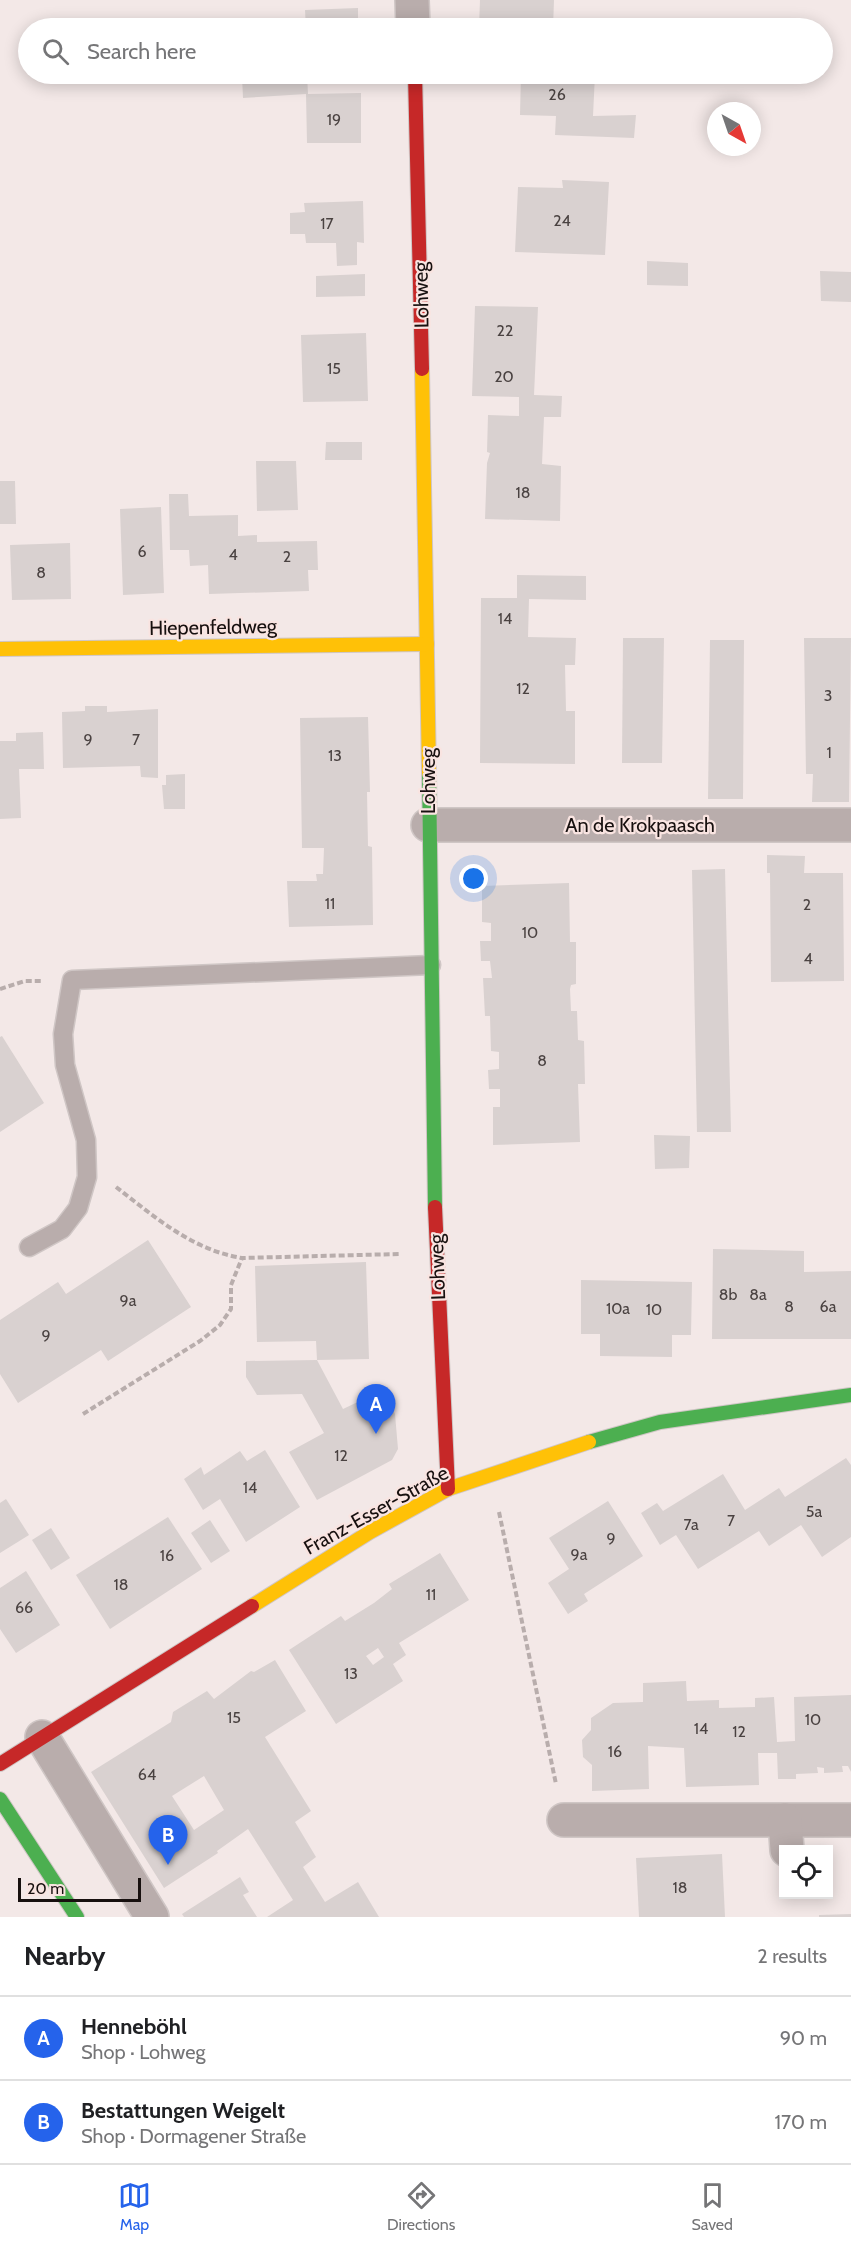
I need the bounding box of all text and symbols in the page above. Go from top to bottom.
search box [18,18,833,84]
icon: search [39,35,72,68]
text: Search here [87,38,196,65]
house number: 26 [548,85,566,104]
north arrow [707,102,761,156]
house number: 19 [327,110,341,129]
house number: 24 [553,211,571,230]
house number: 17 [320,214,334,233]
street label: Lohweg [408,261,434,328]
house number: 22 [497,321,513,340]
house number: 15 [327,359,341,378]
house number: 20 [494,367,514,386]
house number: 18 [516,483,530,502]
house number: 6 [137,542,147,561]
house number: 4 [228,545,238,564]
house number: 2 [283,547,291,566]
house number: 8 [36,563,46,582]
house number: 14 [498,609,512,628]
street label: Hiepenfeldweg [149,614,278,640]
house number: 12 [516,679,530,698]
house number: 3 [824,686,832,705]
house number: 9 [83,730,93,749]
house number: 7 [132,730,140,749]
house number: 1 [826,743,832,762]
house number: 13 [328,746,342,765]
street label: Lohweg [416,747,440,814]
street label: An de Krokpaasch [565,813,715,837]
your location [459,864,488,893]
house number: 11 [325,894,335,913]
house number: 2 [803,895,811,914]
house number: 10 [522,923,538,942]
house number: 4 [803,949,813,968]
house number: 8 [537,1051,547,1070]
street label: Lohweg [424,1233,450,1300]
house number: 8b [719,1285,737,1304]
house number: 8a [749,1285,767,1304]
house number: 9a [120,1291,137,1310]
house number: 8 [784,1297,794,1316]
house number: 6a [820,1297,837,1316]
house number: 10a [606,1299,630,1318]
house number: 10 [646,1300,662,1319]
house number: 9 [41,1326,51,1345]
pin: A [356,1384,395,1434]
house number: 12 [334,1446,348,1465]
street label: Franz-Esser-Straße [300,1460,452,1560]
house number: 14 [243,1478,257,1497]
house number: 5a [806,1502,822,1521]
house number: 7 [727,1511,735,1530]
house number: 7a [683,1515,699,1534]
house number: 9 [606,1529,616,1548]
house number: 9a [571,1545,588,1564]
house number: 16 [160,1546,174,1565]
house number: 18 [114,1575,128,1594]
house number: 11 [426,1585,436,1604]
house number: 66 [15,1598,33,1617]
house number: 13 [344,1664,358,1683]
house number: 15 [227,1708,241,1727]
house number: 10 [805,1710,821,1729]
house number: 14 [694,1719,708,1738]
house number: 12 [732,1722,746,1741]
house number: 16 [608,1742,622,1761]
house number: 64 [138,1765,156,1784]
pin: B [148,1816,188,1865]
map controls [779,1845,833,1899]
button: locate [779,1845,833,1899]
scale bar [18,1875,141,1902]
house number: 18 [673,1878,687,1897]
text: 20 m [27,1879,64,1898]
text: Nearby [24,1940,105,1972]
text: 2 results [757,1944,827,1968]
text: Henneböhl [81,2013,187,2040]
text: A [37,2026,50,2050]
text: 90 m [780,2026,827,2050]
text: Shop · Lohweg [81,2040,205,2064]
text: Bestattungen Weigelt [81,2097,285,2124]
text: B [37,2110,50,2134]
text: 170 m [775,2110,827,2134]
text: Shop · Dormagener Straße [81,2124,306,2148]
tab: Map [118,2179,151,2234]
tab: Directions [387,2179,455,2234]
tab: Saved [691,2179,733,2234]

